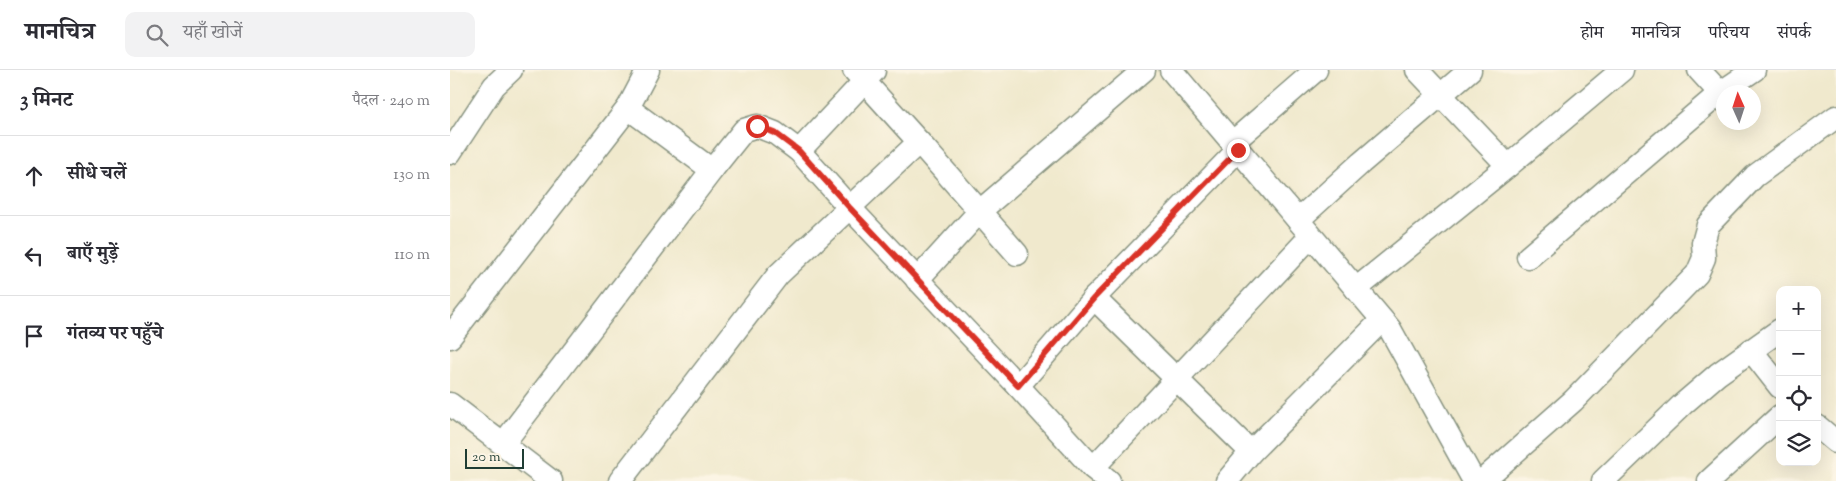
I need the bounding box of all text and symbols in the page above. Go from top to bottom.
search box [125,12,475,57]
text: मानचित्र [25,16,95,50]
text: यहाँ खोजें [183,20,243,47]
icon: search [143,21,171,49]
text: होम [1581,21,1604,47]
text: मानचित्र [1632,21,1680,47]
text: परिचय [1708,21,1749,47]
text: संपर्क [1777,21,1811,47]
north arrow [1716,85,1761,130]
text: 3 मिनट [20,86,73,116]
text: पैदल · 240 m [352,90,430,113]
route start [746,115,769,138]
route end [1227,139,1250,162]
text: सीधे चलें [67,161,126,188]
icon: ahead [20,162,48,190]
text: 130 m [393,164,430,187]
text: बाएँ मुड़ें [67,241,118,268]
icon: left [20,242,48,270]
text: 110 m [394,244,430,267]
map controls [1776,286,1821,466]
button: + [1776,286,1821,331]
text: गंतव्य पर पहुँचे [67,321,163,348]
icon: arrive [20,322,48,350]
button: − [1776,331,1821,376]
button: locate [1776,376,1821,421]
button: layers [1776,421,1821,466]
scale bar [465,446,524,469]
text: 20 m [472,448,501,468]

